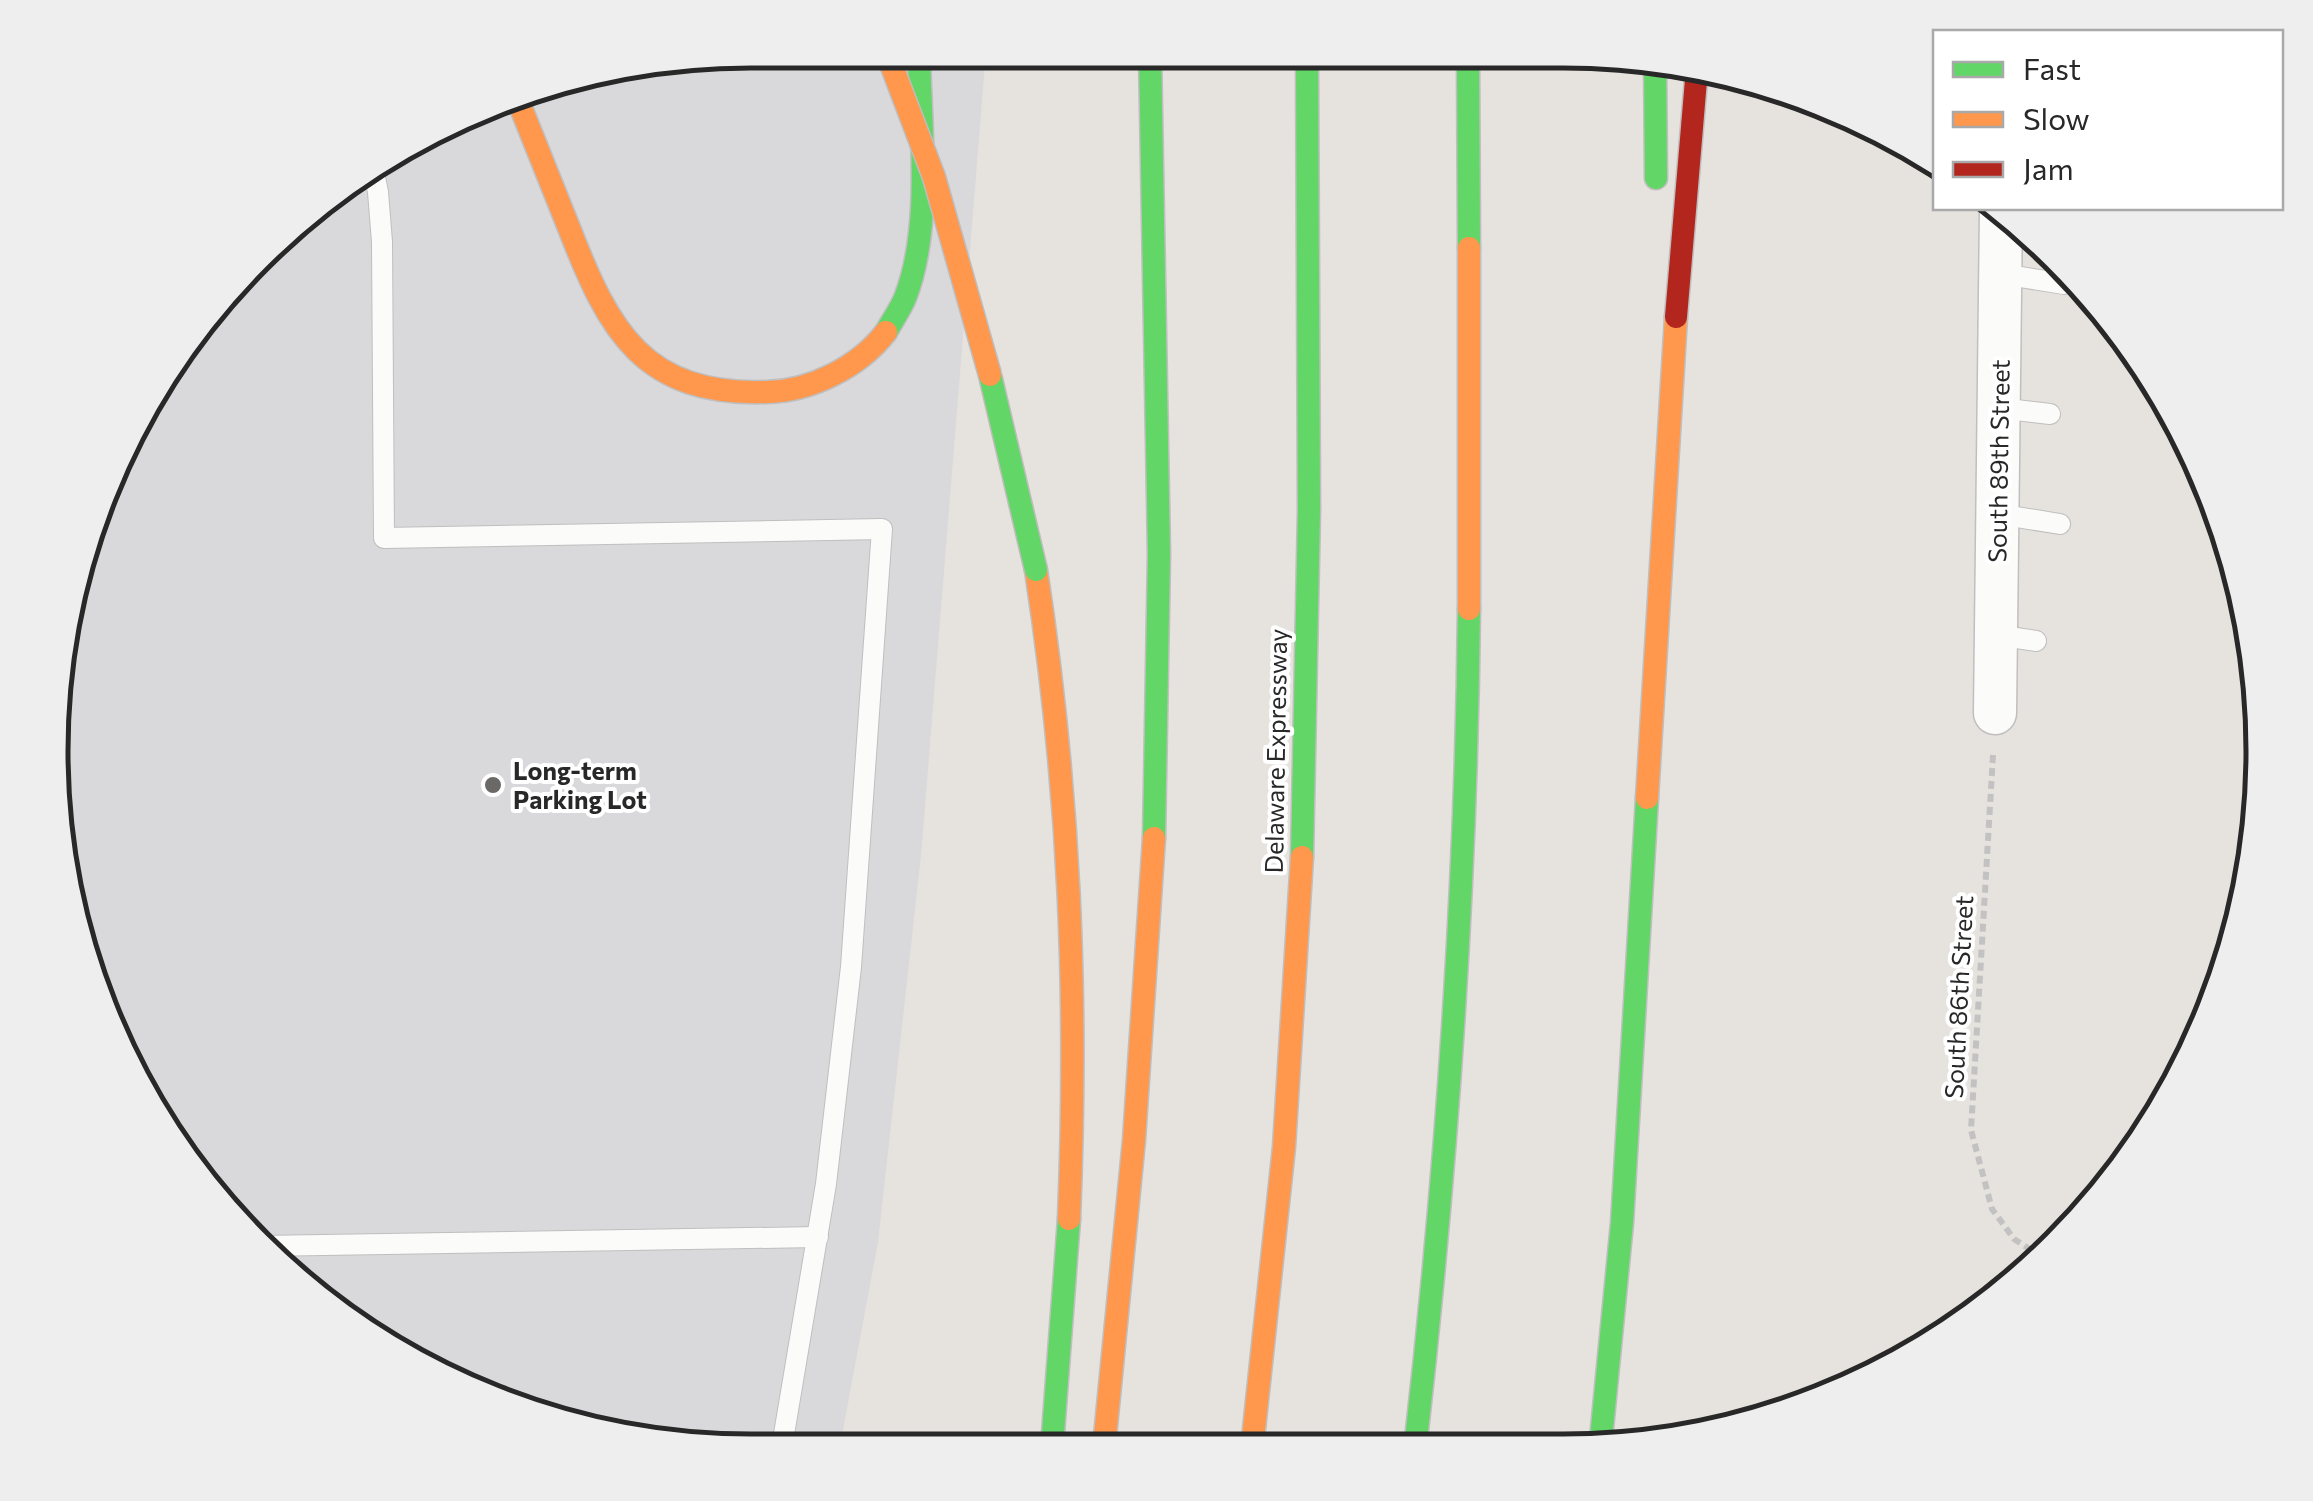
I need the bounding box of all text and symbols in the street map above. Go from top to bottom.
legend [1933,30,2283,210]
text: Fast [2023,49,2081,86]
text: Slow [2023,99,2090,136]
text: Jam [2023,149,2074,186]
street label: South 89th Street [1981,359,2015,563]
street label: Delaware Expressway [1258,628,1292,874]
place label: Long-term Parking Lot [513,755,647,814]
marker: Long-term Parking Lot [482,774,504,796]
street label: South 86th Street [1938,895,1978,1099]

